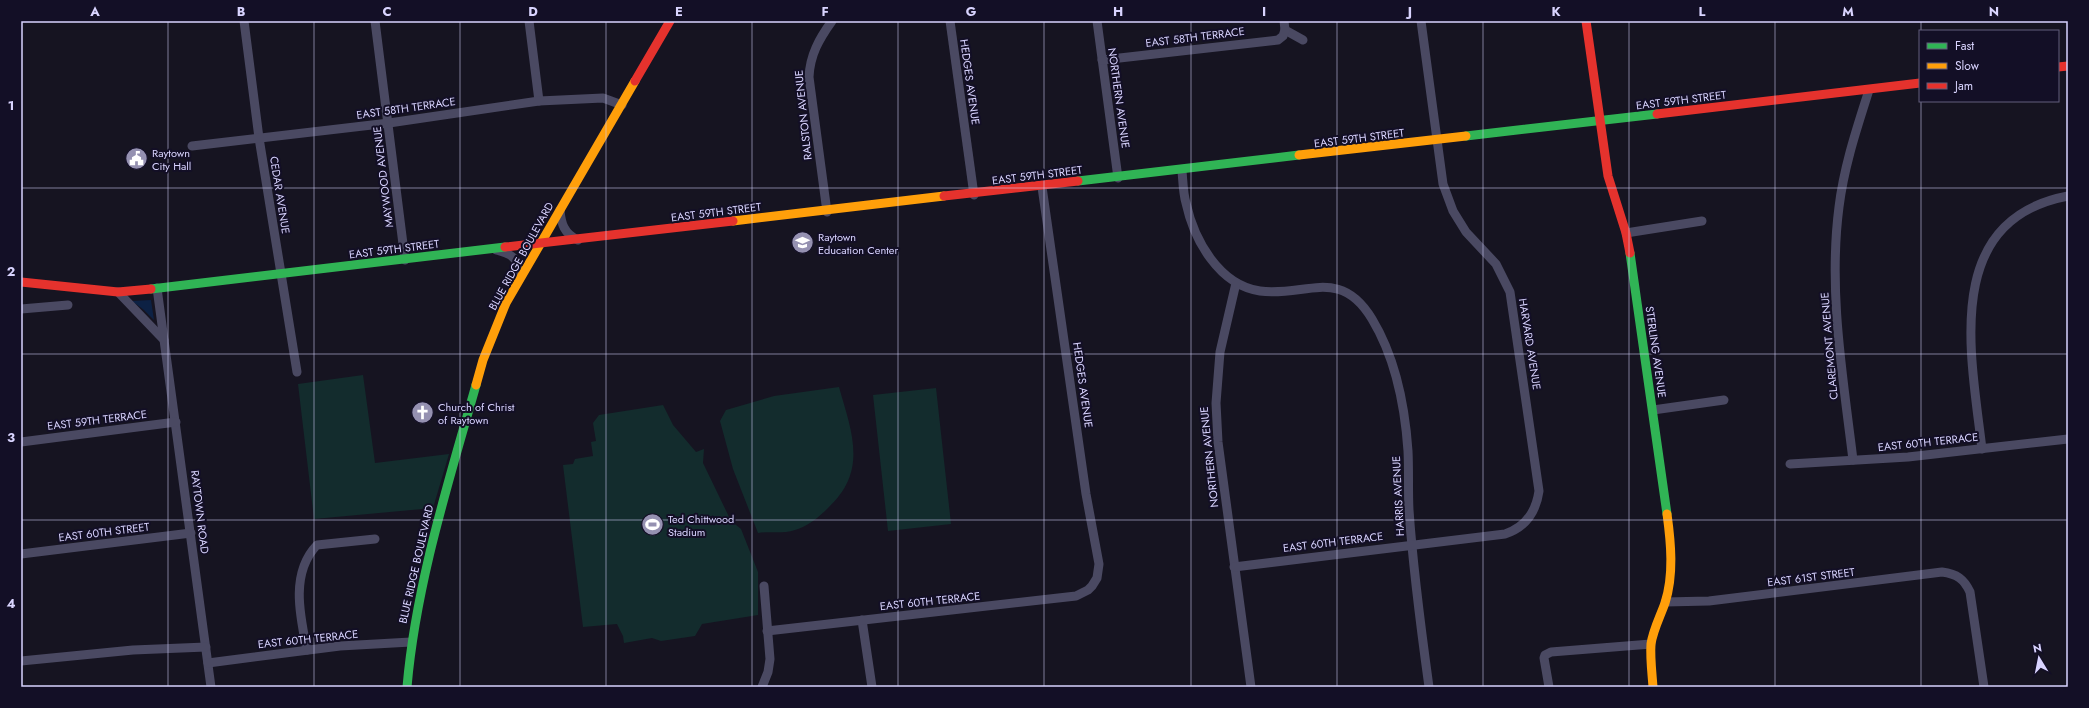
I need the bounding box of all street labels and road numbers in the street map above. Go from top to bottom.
street label: EAST 58TH TERRACE [1144,23,1246,51]
street label: HEDGES AVENUE [956,38,984,126]
street label: NORTHERN AVENUE [1104,47,1134,149]
street label: RALSTON AVENUE [790,69,816,161]
street label: EAST 59TH STREET [1635,87,1727,113]
street label: EAST 58TH TERRACE [355,93,457,123]
street label: EAST 59TH STREET [1313,125,1405,151]
street label: MAYWOOD AVENUE [369,126,397,228]
street label: CEDAR AVENUE [266,155,294,235]
street label: EAST 59TH STREET [991,162,1083,188]
street label: BLUE RIDGE BOULEVARD [485,199,558,313]
street label: EAST 59TH STREET [670,199,762,225]
street label: EAST 59TH STREET [348,236,440,262]
street label: CLAREMONT AVENUE [1816,292,1842,400]
street label: HARVARD AVENUE [1515,297,1545,391]
street label: STERLING AVENUE [1642,305,1670,399]
street label: HEDGES AVENUE [1069,341,1097,429]
street label: EAST 59TH TERRACE [46,406,148,434]
street label: NORTHERN AVENUE [1196,406,1222,508]
street label: EAST 60TH TERRACE [1877,429,1979,455]
street label: HARRIS AVENUE [1388,455,1408,537]
street label: RAYTOWN ROAD [187,469,213,555]
street label: BLUE RIDGE BOULEVARD [395,503,438,625]
street label: EAST 60TH STREET [58,518,150,546]
street label: EAST 60TH TERRACE [1282,528,1384,556]
street label: EAST 61ST STREET [1766,564,1856,590]
street label: EAST 60TH TERRACE [879,588,981,614]
street label: EAST 60TH TERRACE [257,626,359,652]

